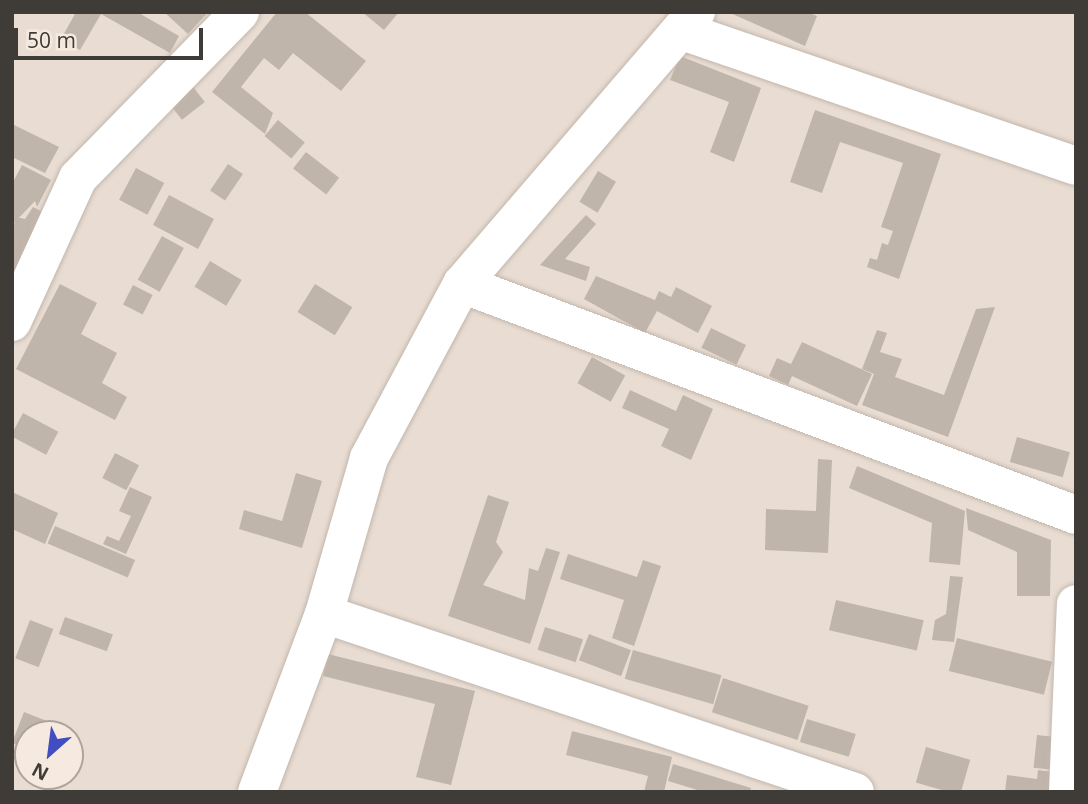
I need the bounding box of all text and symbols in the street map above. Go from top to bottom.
scale bar [18,14,206,58]
text: 50 m [27,26,76,54]
north arrow [14,720,84,790]
text: N [27,757,53,787]

